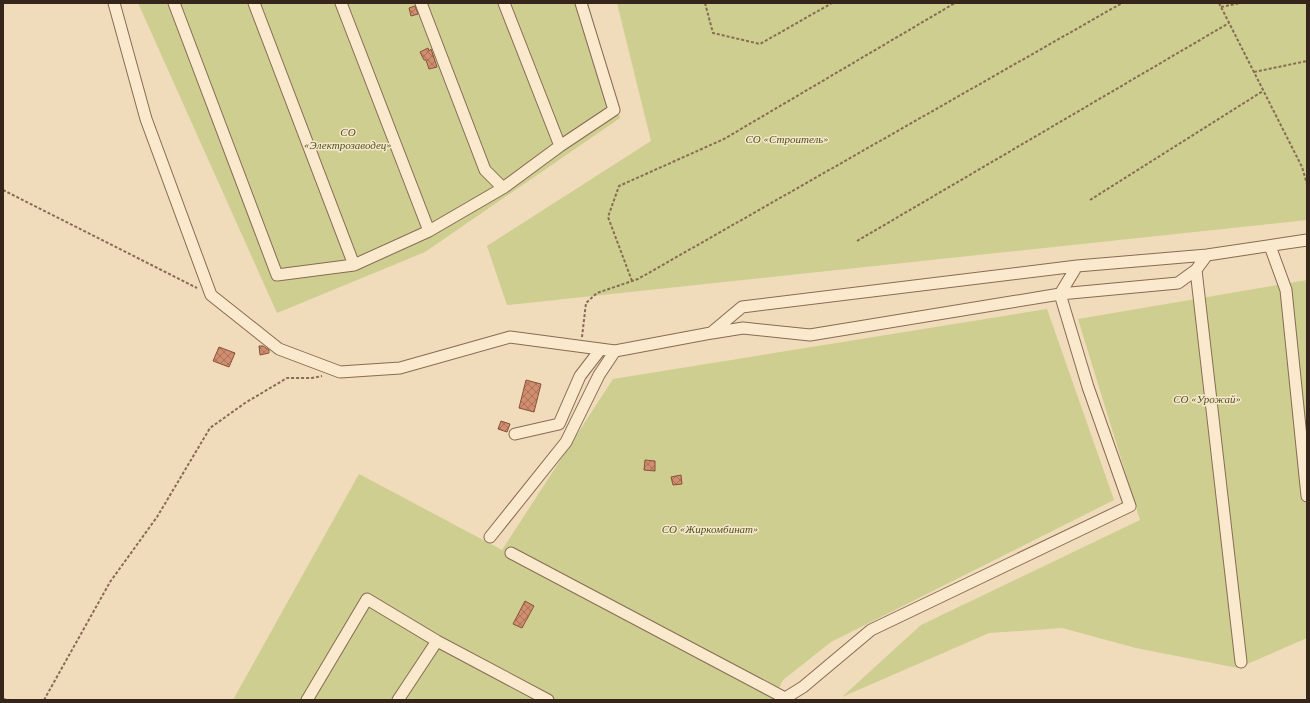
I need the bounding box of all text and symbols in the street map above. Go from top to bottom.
park label: СО «Электрозаводец» [304,125,392,152]
park label: СО «Строитель» [745,132,829,146]
park label: СО «Урожай» [1173,392,1241,406]
park label: СО «Жиркомбинат» [662,522,758,536]

